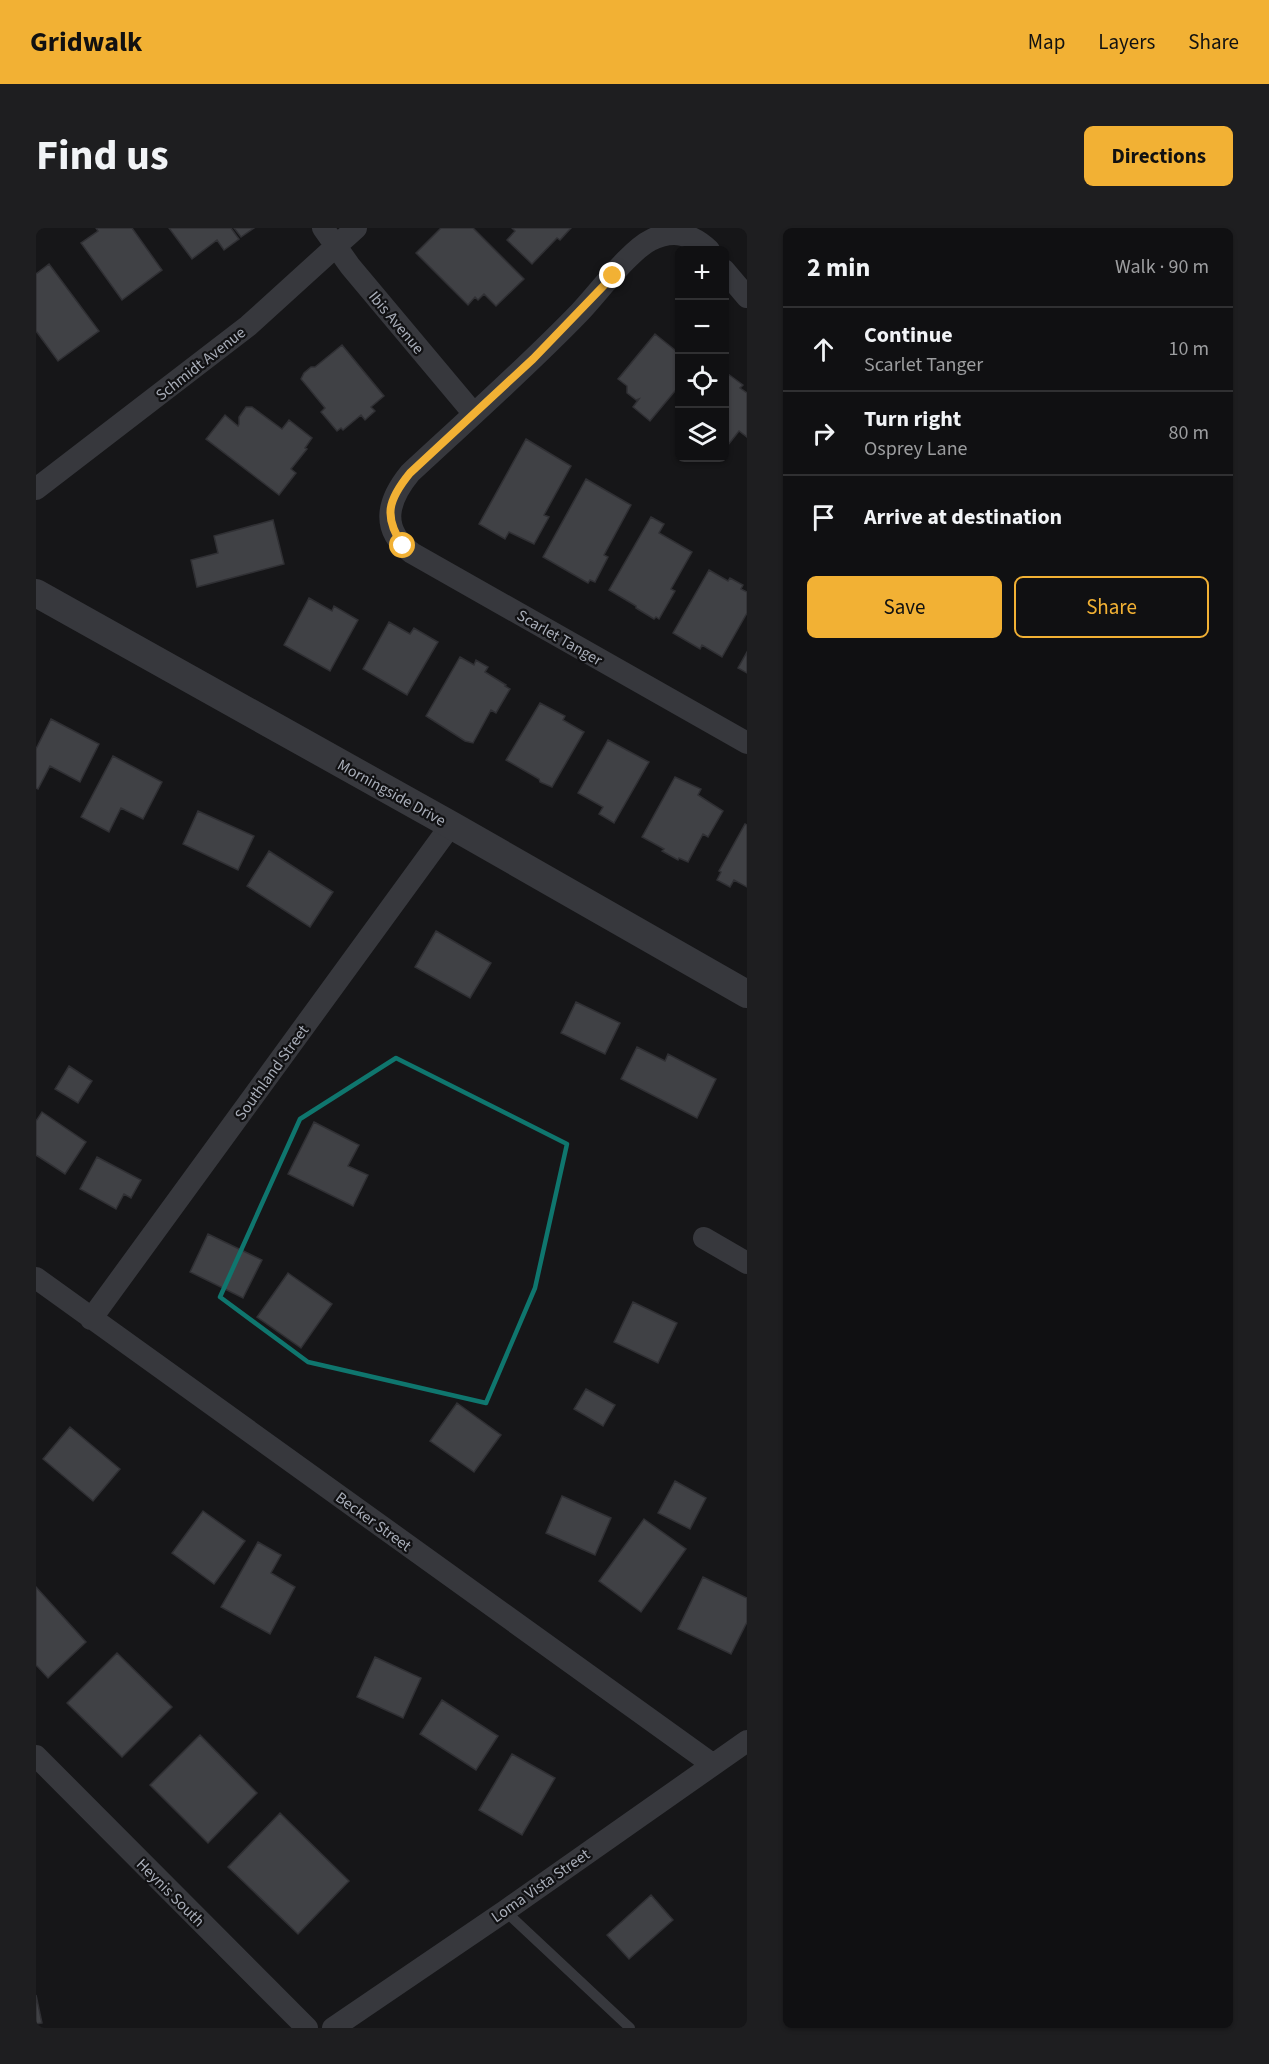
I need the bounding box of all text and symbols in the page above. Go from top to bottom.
text: Gridwalk [30,22,142,62]
text: Map [1028,27,1065,57]
text: Layers [1098,27,1155,57]
text: Share [1188,27,1239,57]
text: Find us [36,126,169,186]
button: Directions [1084,126,1233,186]
map controls [675,246,729,462]
button: + [675,246,729,300]
text: 2 min [807,249,870,286]
text: Walk · 90 m [1115,253,1209,281]
route end [599,262,625,288]
street label: Ibis Avenue [363,286,429,359]
button: − [675,300,729,354]
text: Continue [864,319,953,351]
street label: Schmidt Avenue [151,322,250,406]
icon: ahead [807,333,840,366]
text: 10 m [1169,335,1209,363]
text: Scarlet Tanger [864,351,983,379]
button: locate [675,354,729,408]
text: Turn right [864,403,961,435]
button: layers [675,408,729,462]
icon: right [807,417,840,450]
text: 80 m [1169,419,1209,447]
text: Osprey Lane [864,435,968,463]
icon: arrive [807,501,840,534]
text: Arrive at destination [864,501,1062,533]
route start [389,532,415,558]
button: Save [807,576,1002,638]
button: Share [1014,576,1209,638]
street label: Scarlet Tanger [513,605,607,671]
street label: Morningside Drive [333,754,450,832]
street label: Southland Street [230,1020,314,1125]
street label: Becker Street [331,1487,416,1557]
street label: Loma Vista Street [487,1843,595,1928]
street label: Heynis South [131,1854,209,1932]

